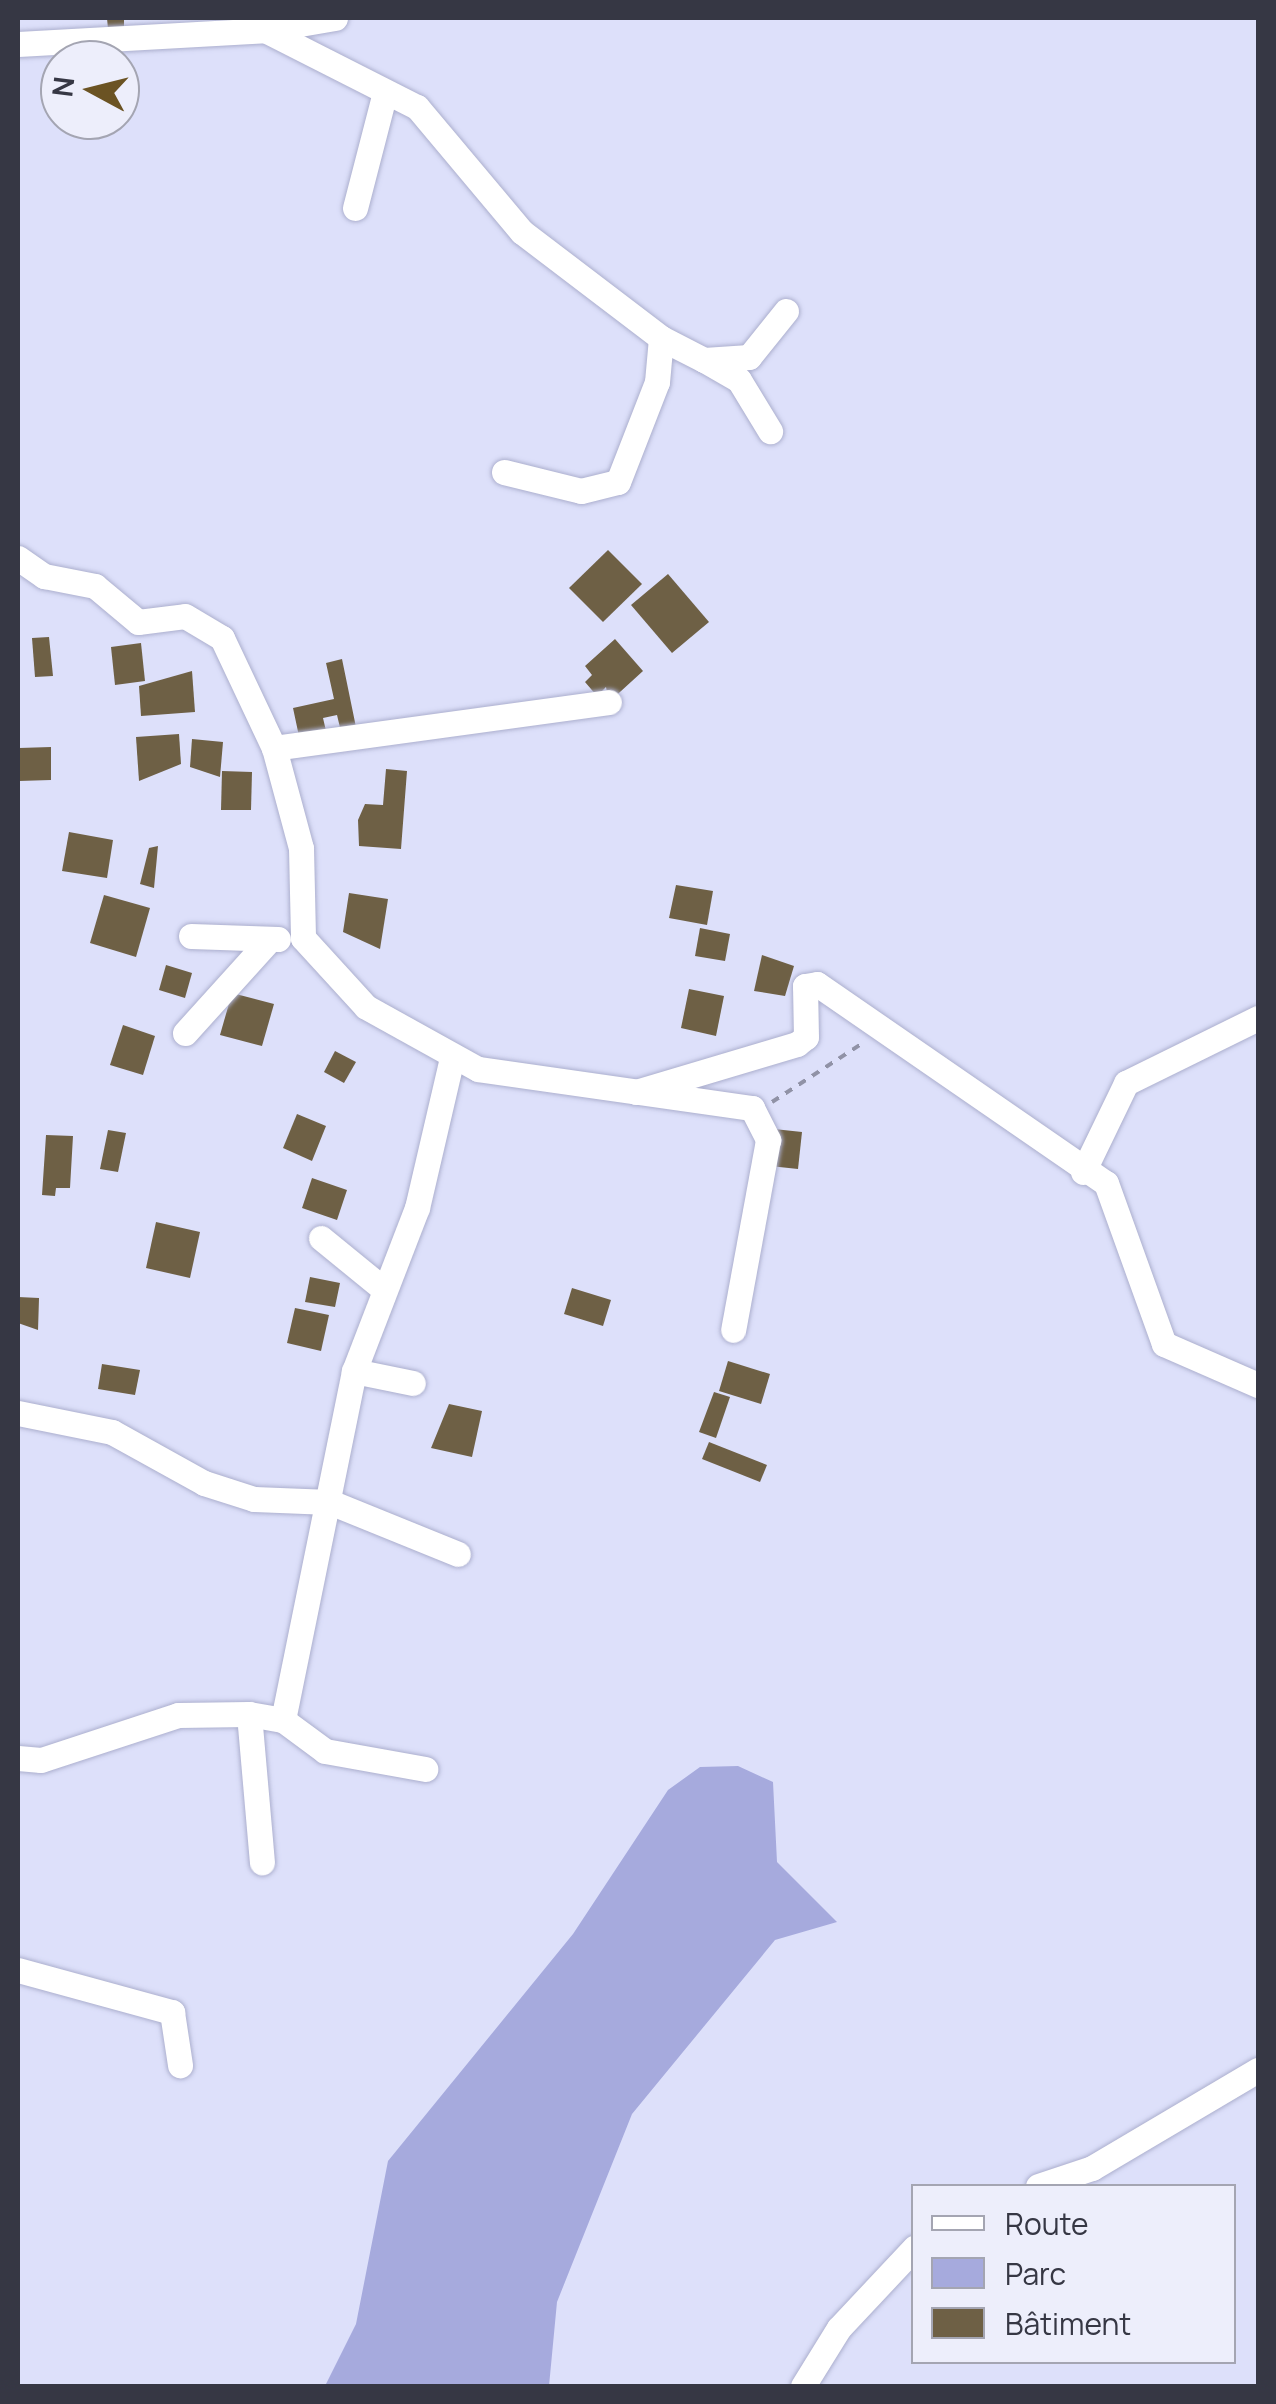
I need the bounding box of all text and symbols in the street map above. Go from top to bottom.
north arrow [40,40,140,140]
text: N [42,74,82,99]
legend [911,2184,1236,2364]
text: Route [1005,2203,1088,2244]
text: Parc [1005,2253,1066,2294]
text: Bâtiment [1005,2303,1131,2344]

